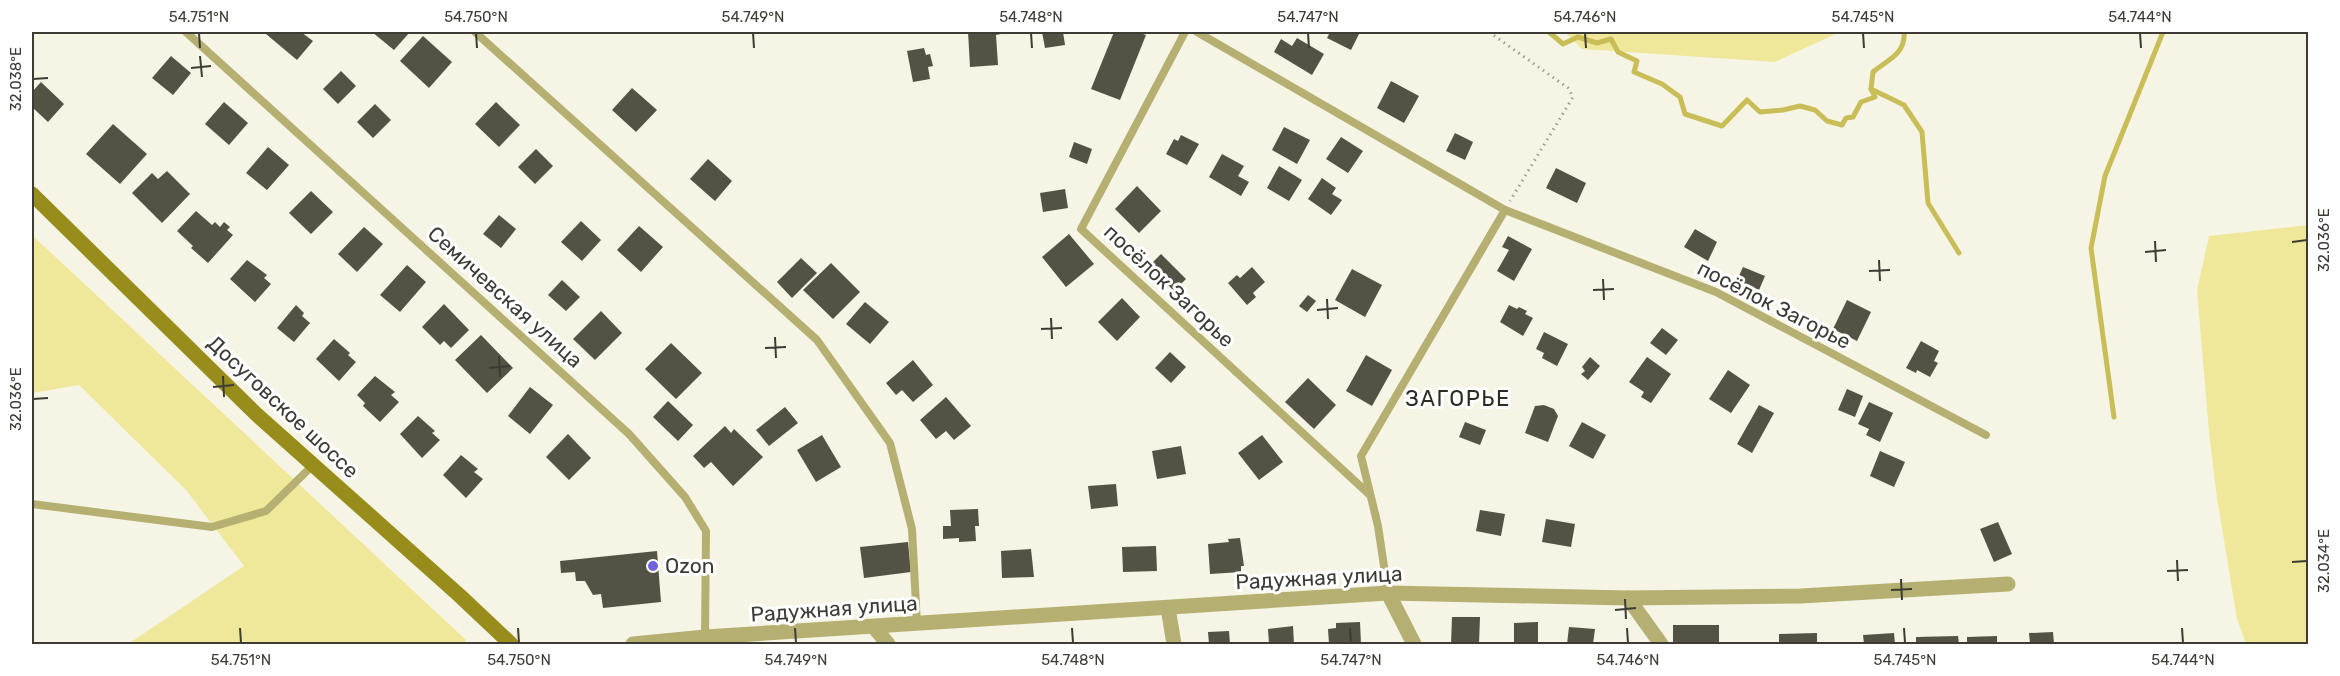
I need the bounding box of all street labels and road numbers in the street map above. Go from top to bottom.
street label: посёлок Загорье [1099,219,1240,352]
street label: Семичевская улица [423,221,588,373]
street label: посёлок Загорье [1693,255,1855,354]
street label: Досуговское шоссе [203,330,364,483]
street label: Радужная улица [1235,561,1403,594]
street label: Радужная улица [750,590,918,627]

